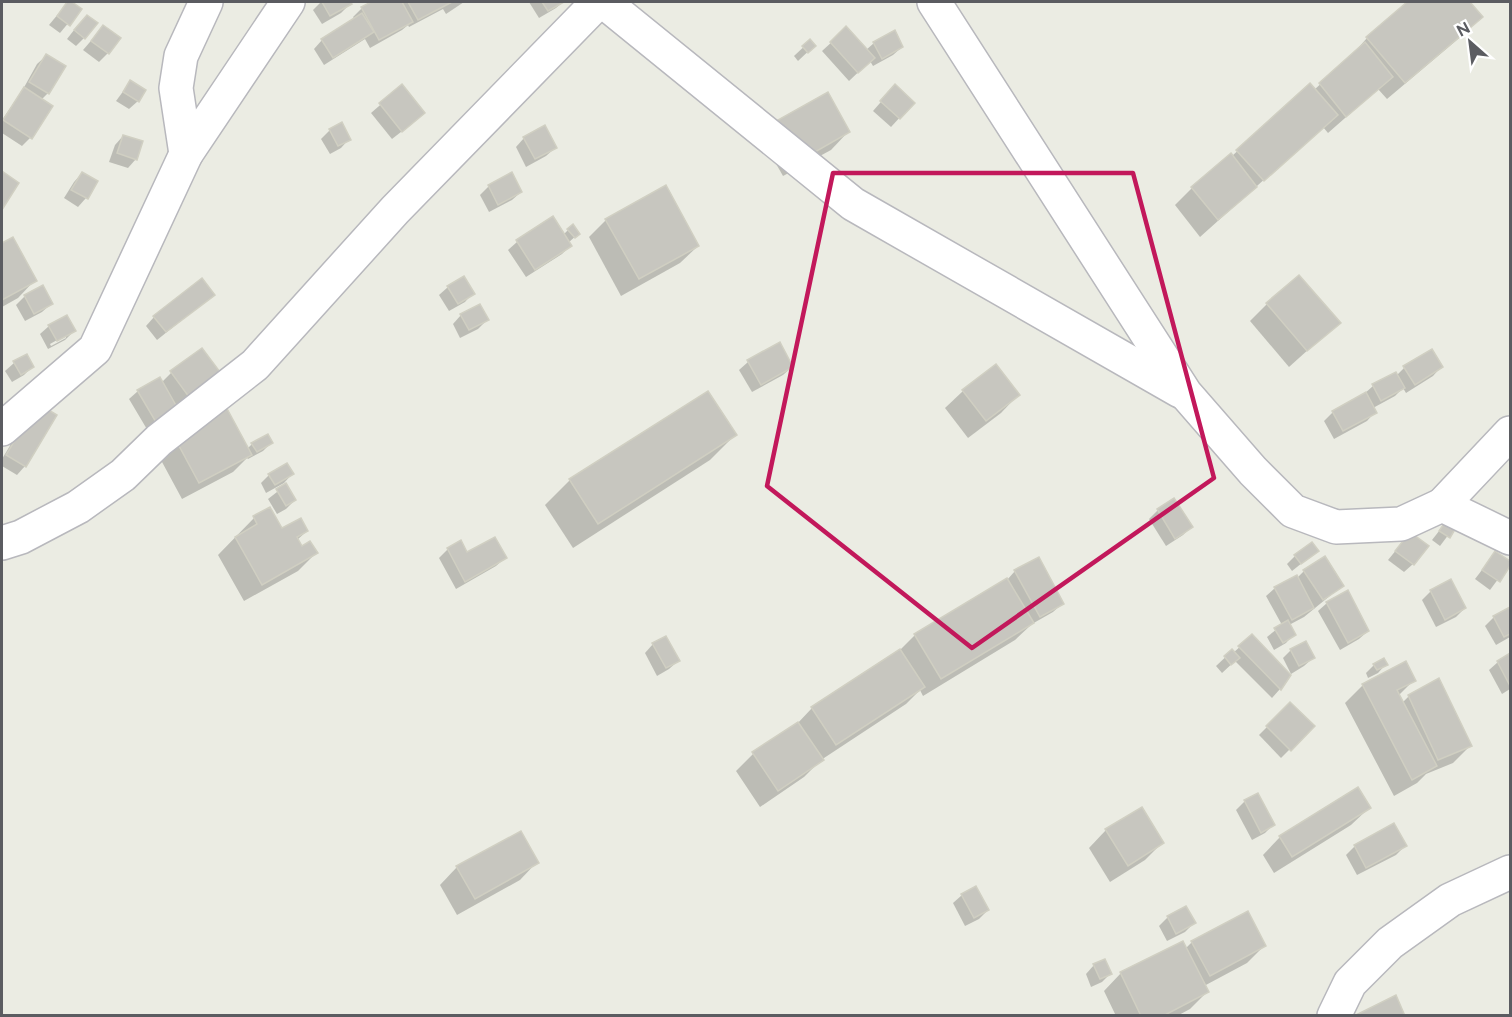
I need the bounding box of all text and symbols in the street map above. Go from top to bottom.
north arrow [1440,12,1500,72]
text: N [1453,18,1473,40]

